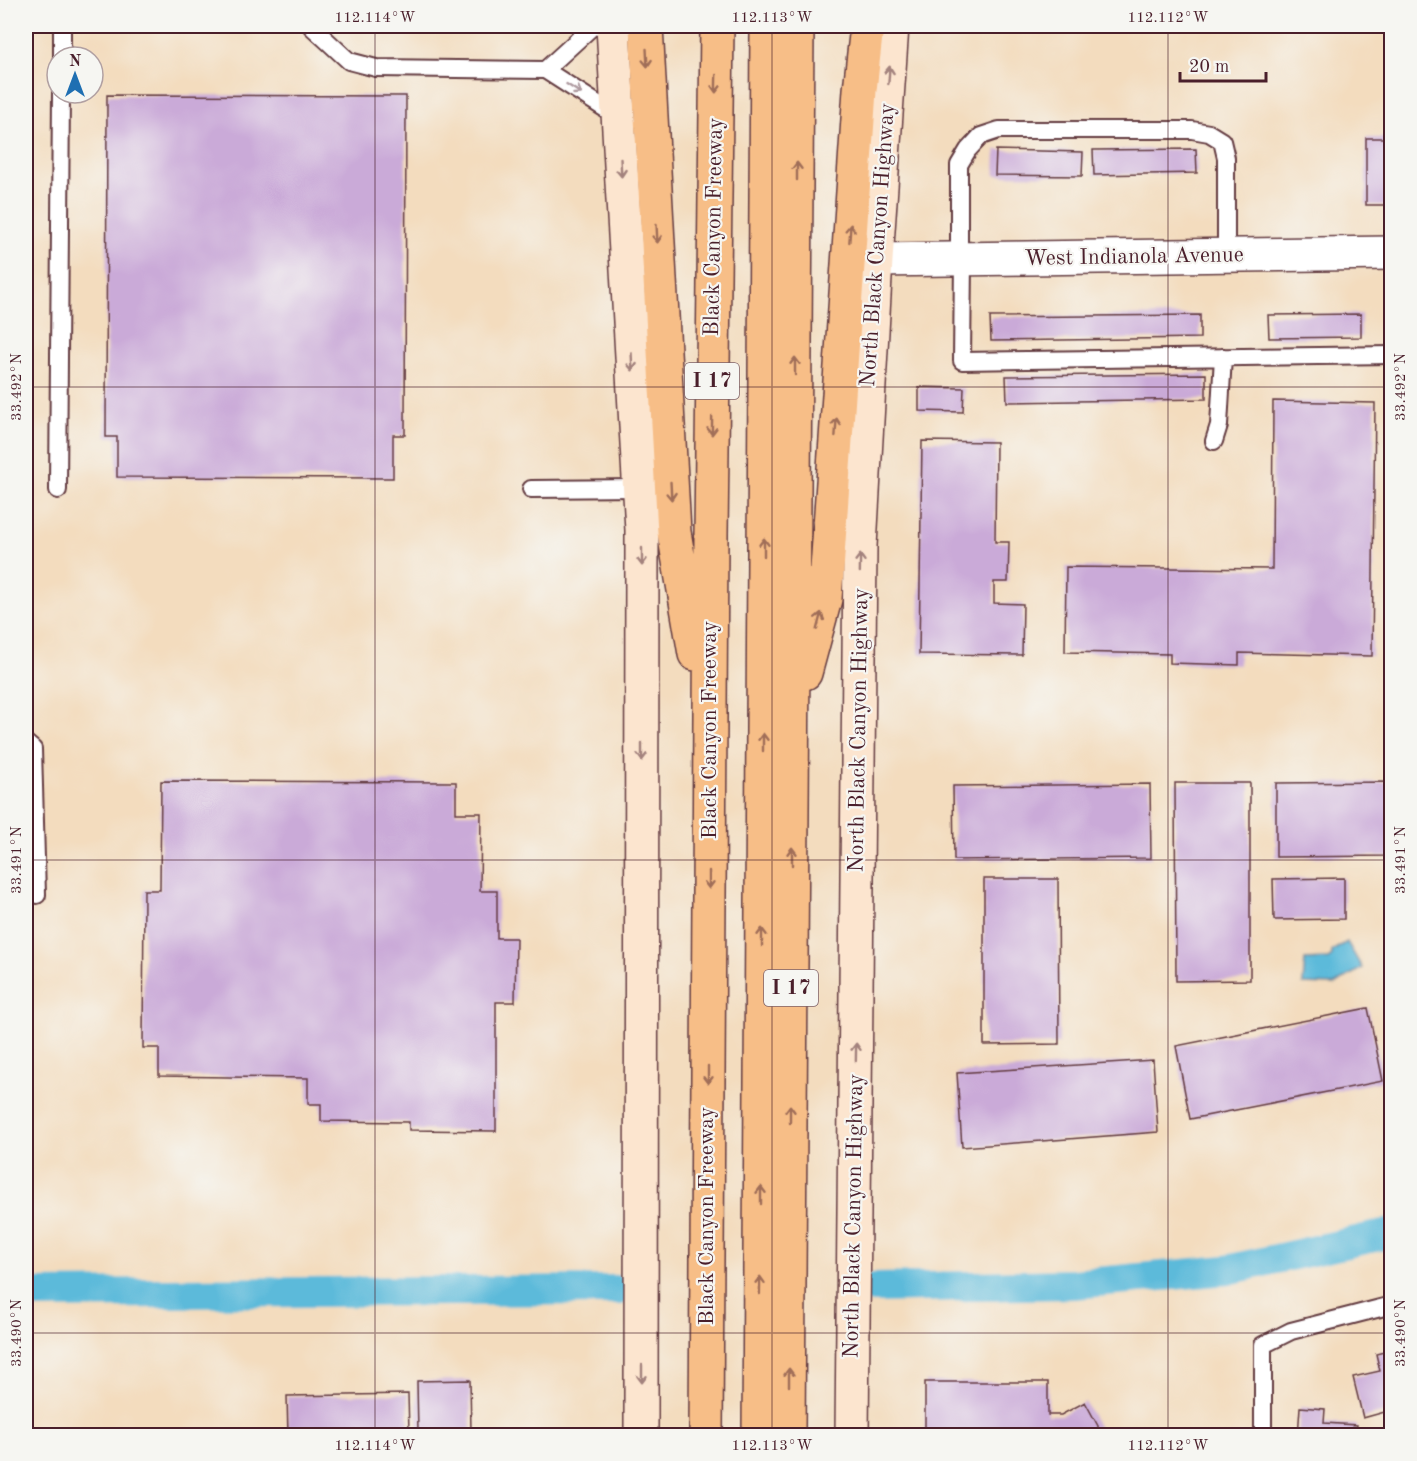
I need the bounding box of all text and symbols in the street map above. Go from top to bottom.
text: 112.114°W [334,11,416,26]
text: 112.113°W [731,11,813,26]
text: 112.112°W [1127,11,1209,26]
north arrow [45,45,105,105]
scale bar [1180,45,1266,83]
one-way arrow [642,48,653,68]
text: N [69,54,82,70]
text: 20 m [1189,58,1229,76]
one-way arrow [884,65,895,85]
one-way arrow [710,73,722,93]
one-way arrow [565,83,582,95]
street label: North Black Canyon Highway [857,102,899,388]
street label: Black Canyon Freeway [701,117,727,337]
one-way arrow [615,157,626,177]
one-way arrow [791,162,803,182]
one-way arrow [652,223,663,243]
one-way arrow [844,223,855,243]
street label: West Indianola Avenue [1024,244,1244,270]
one-way arrow [627,352,638,372]
text: 33.492°N [10,353,25,421]
text: 33.492°N [1394,353,1409,421]
one-way arrow [789,356,801,376]
road number: I 17 [685,363,739,399]
one-way arrow [706,415,718,435]
one-way arrow [831,418,842,438]
one-way arrow [666,481,677,501]
one-way arrow [758,537,770,557]
one-way arrow [636,547,648,567]
one-way arrow [854,553,866,573]
street label: North Black Canyon Highway [846,587,872,872]
one-way arrow [813,612,825,631]
street label: Black Canyon Freeway [699,620,721,839]
one-way arrow [757,732,769,752]
one-way arrow [636,742,648,762]
text: 33.491°N [10,826,25,894]
text: 33.491°N [1394,826,1409,894]
one-way arrow [786,847,798,867]
one-way arrow [703,869,715,889]
one-way arrow [756,927,768,947]
road number: I 17 [764,970,818,1006]
one-way arrow [850,1042,861,1062]
one-way arrow [702,1064,714,1084]
street label: North Black Canyon Highway [841,1073,867,1358]
one-way arrow [784,1105,796,1125]
street label: Black Canyon Freeway [696,1106,718,1325]
one-way arrow [755,1185,767,1205]
one-way arrow [754,1276,766,1296]
text: 33.490°N [10,1299,25,1367]
text: 33.490°N [1394,1299,1409,1367]
one-way arrow [636,1363,648,1383]
one-way arrow [783,1368,795,1388]
text: 112.114°W [334,1439,416,1454]
text: 112.113°W [731,1439,813,1454]
text: 112.112°W [1127,1439,1209,1454]

